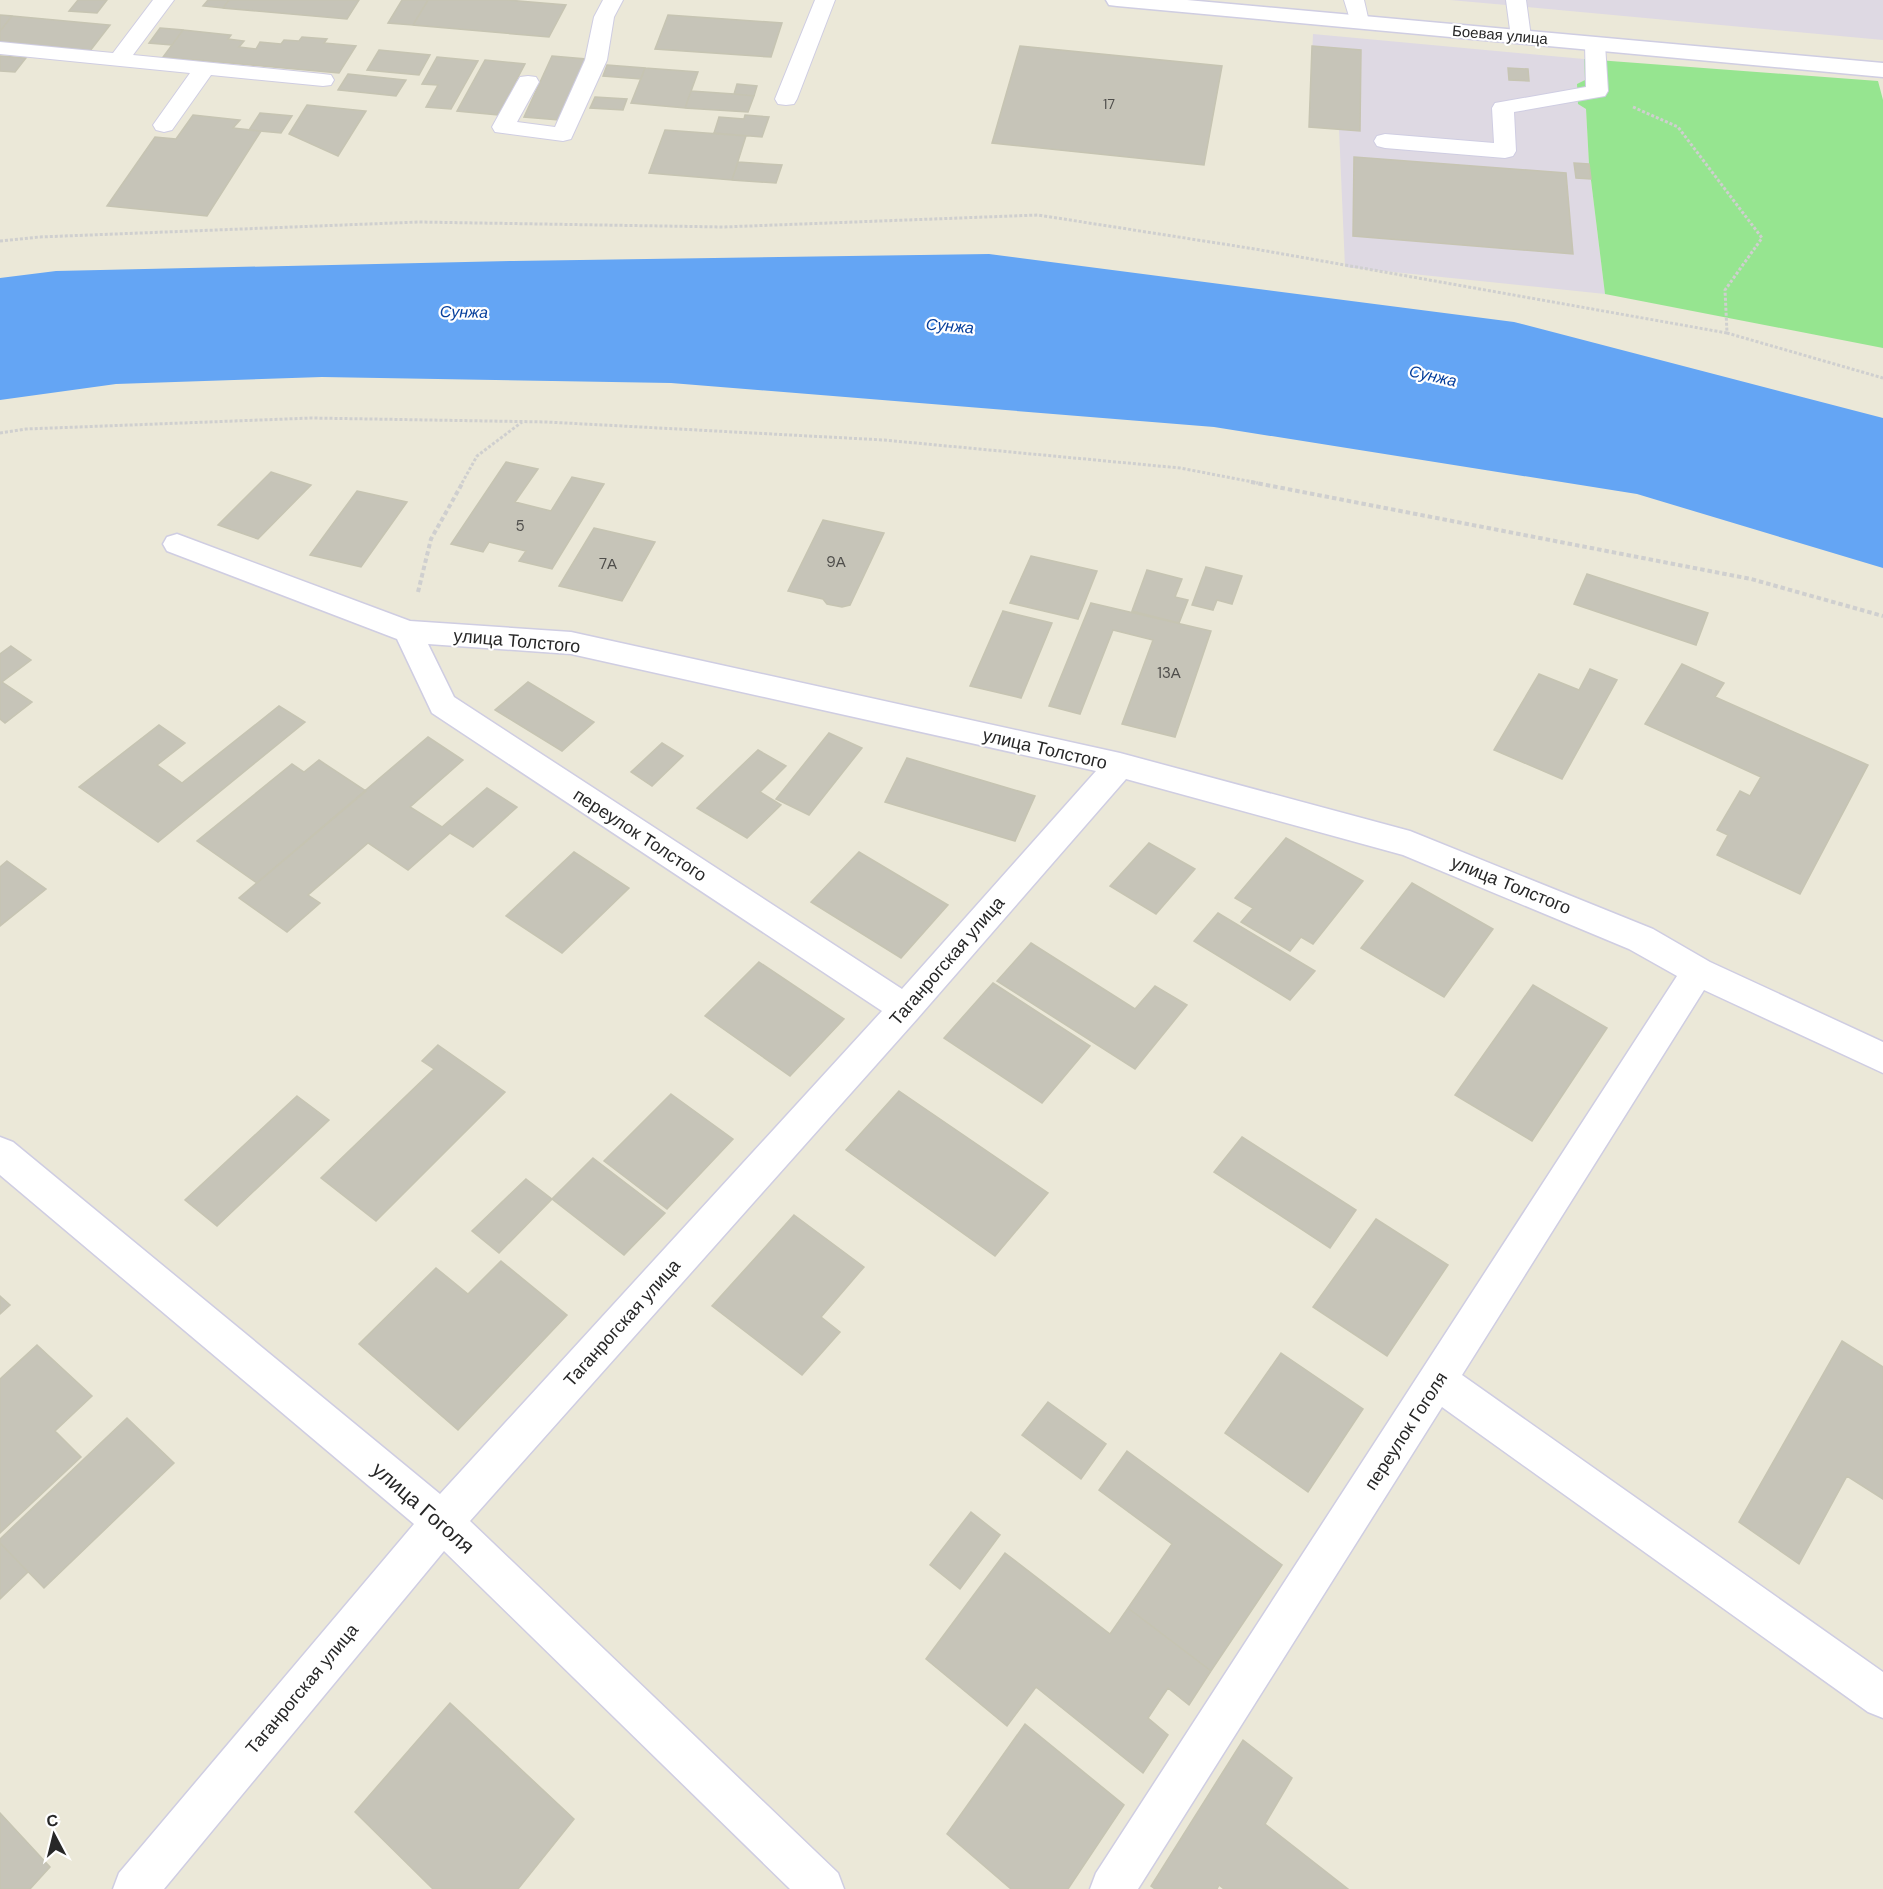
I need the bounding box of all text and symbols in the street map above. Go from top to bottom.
street label: Боевая улица [1451,21,1549,49]
house number: 17 [1103,95,1115,113]
water label: Сунжа [440,301,488,323]
water label: Сунжа [925,313,975,339]
water label: Сунжа [1407,360,1459,392]
house number: 5 [515,516,525,536]
house number: 9А [826,552,846,572]
house number: 7А [599,554,617,574]
street label: улица Толстого [453,624,581,658]
house number: 13А [1157,663,1181,683]
street label: улица Толстого [980,723,1110,775]
street label: переулок Толстого [569,783,711,887]
street label: улица Толстого [1448,850,1574,920]
street label: Таганрогская улица [884,891,1010,1031]
street label: Таганрогская улица [558,1253,686,1392]
street label: переулок Гоголя [1359,1367,1453,1495]
street label: улица Гоголя [366,1456,480,1560]
street label: Таганрогская улица [240,1618,364,1759]
north arrow [24,1805,84,1865]
text: С [45,1809,60,1832]

